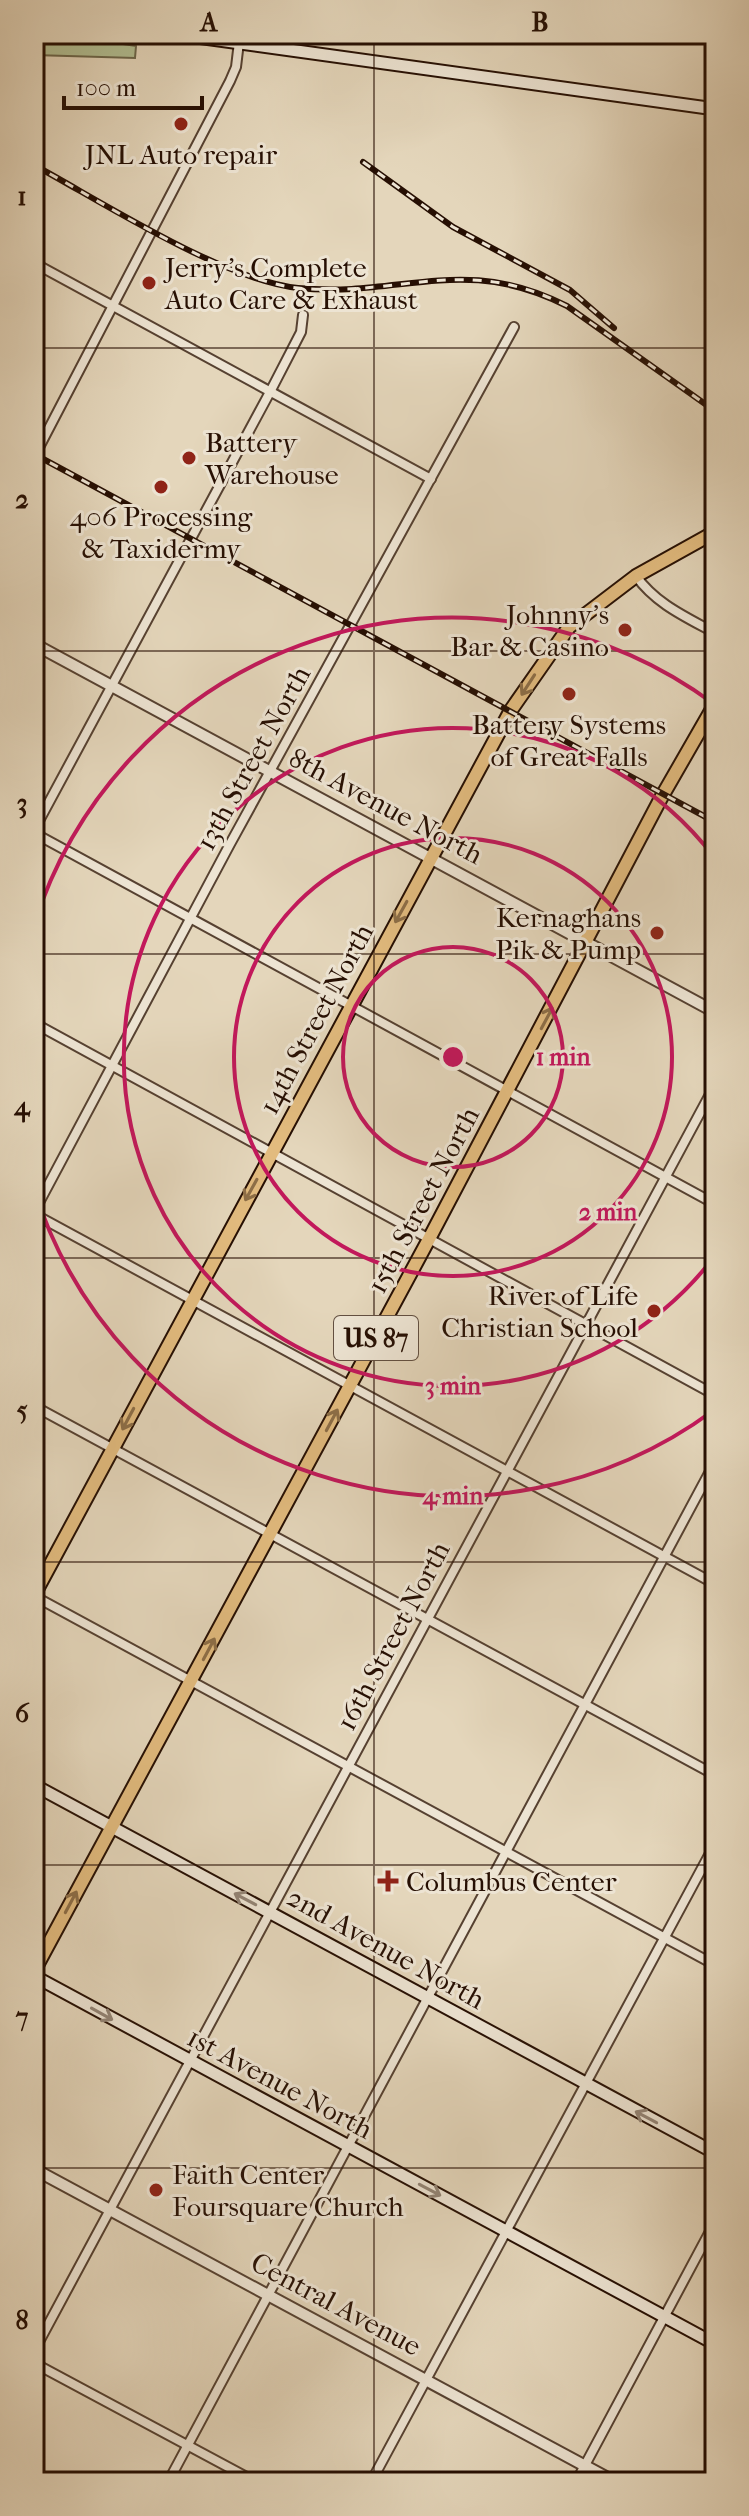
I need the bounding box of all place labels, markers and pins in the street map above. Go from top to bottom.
marker: JNL Auto repair [172,115,190,133]
place label: JNL Auto repair [83,138,277,171]
place label: Jerry's Complete Auto Care & Exhaust [163,251,418,316]
marker: Jerry's Complete Auto Care & Exhaust [140,274,158,292]
place label: Battery Warehouse [204,426,339,491]
marker: Battery Warehouse [180,449,198,467]
marker: 406 Processing & Taxidermy [152,478,170,496]
place label: 406 Processing & Taxidermy [70,500,253,565]
place label: Johnny's Bar & Casino [450,598,609,663]
marker: Johnny's Bar & Casino [616,621,634,639]
marker: Battery Systems of Great Falls [560,685,578,703]
place label: Battery Systems of Great Falls [472,708,666,773]
place label: Kernaghans Pik & Pump [495,901,641,966]
marker: Kernaghans Pik & Pump [648,924,666,942]
centre of rings [439,1043,467,1071]
place label: River of Life Christian School [441,1279,638,1344]
marker: River of Life Christian School [645,1302,663,1320]
place label: Columbus Center [406,1865,617,1898]
marker: Columbus Center [377,1870,399,1892]
place label: Faith Center Foursquare Church [172,2158,404,2223]
marker: Faith Center Foursquare Church [147,2181,165,2199]

